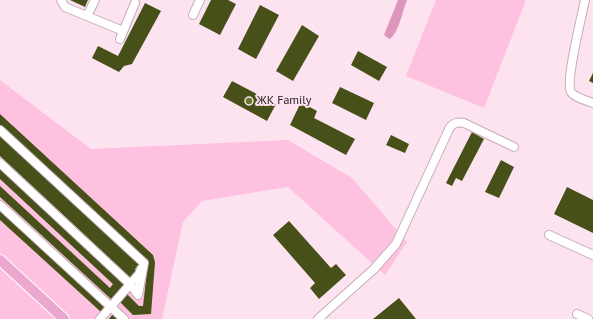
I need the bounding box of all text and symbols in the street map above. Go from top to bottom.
place label: ЖК Family [257,94,311,108]
marker: ЖК Family [244,96,254,106]

